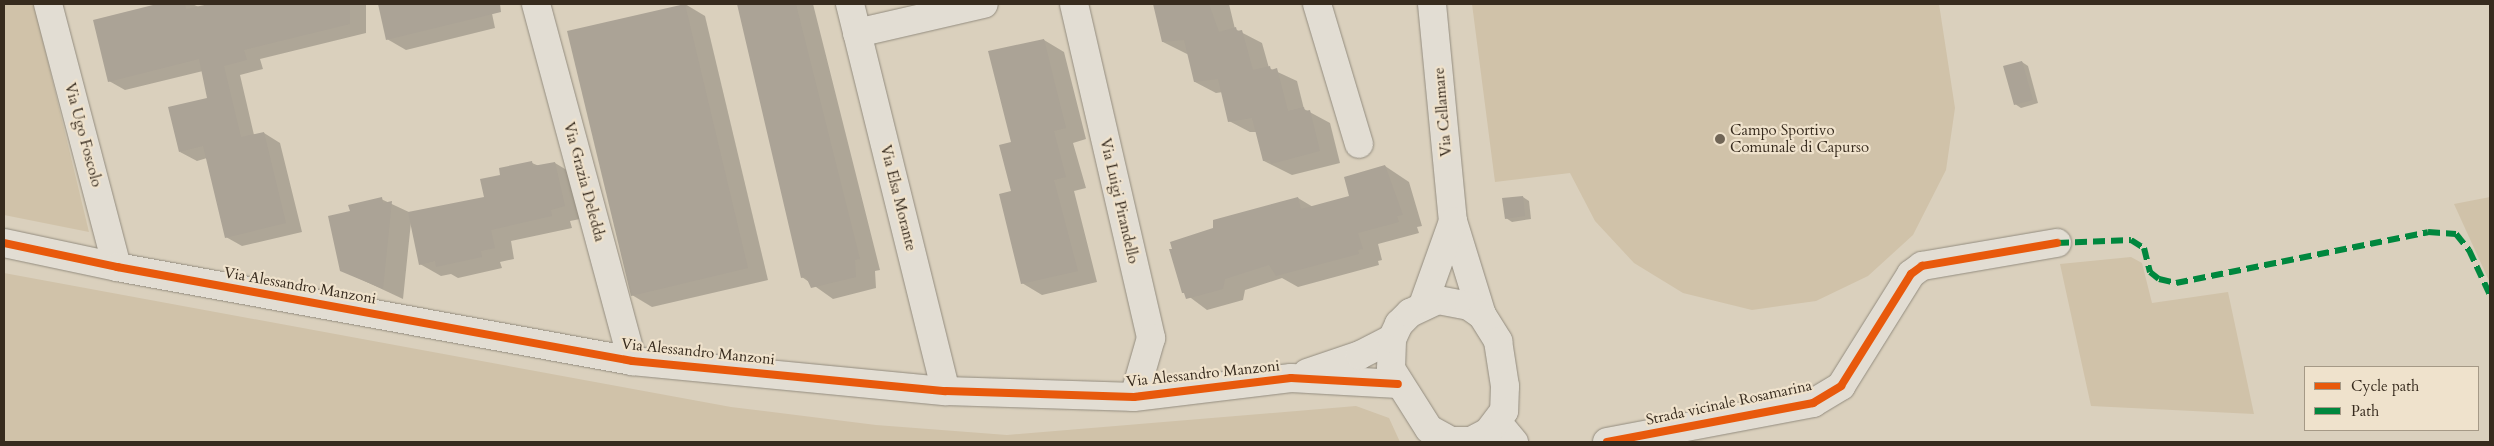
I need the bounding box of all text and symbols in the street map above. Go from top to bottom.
street label: Via Cellamare [1430,67,1456,157]
street label: Via Ugo Foscolo [60,81,106,189]
street label: Via Grazia Deledda [559,120,609,244]
place label: Campo Sportivo Comunale di Capurso [1730,121,1869,156]
marker: Campo Sportivo Comunale di Capurso [1714,133,1726,145]
street label: Via Luigi Pirandello [1096,137,1142,265]
street label: Via Elsa Morante [876,143,920,253]
street label: Via Alessandro Manzoni [222,264,378,308]
street label: Via Alessandro Manzoni [620,335,776,369]
street label: Via Alessandro Manzoni [1125,357,1281,391]
legend [2304,366,2479,431]
text: Cycle path [2351,376,2419,396]
street label: Strada vicinale Rosamarina [1644,377,1814,429]
text: Path [2351,401,2379,421]

